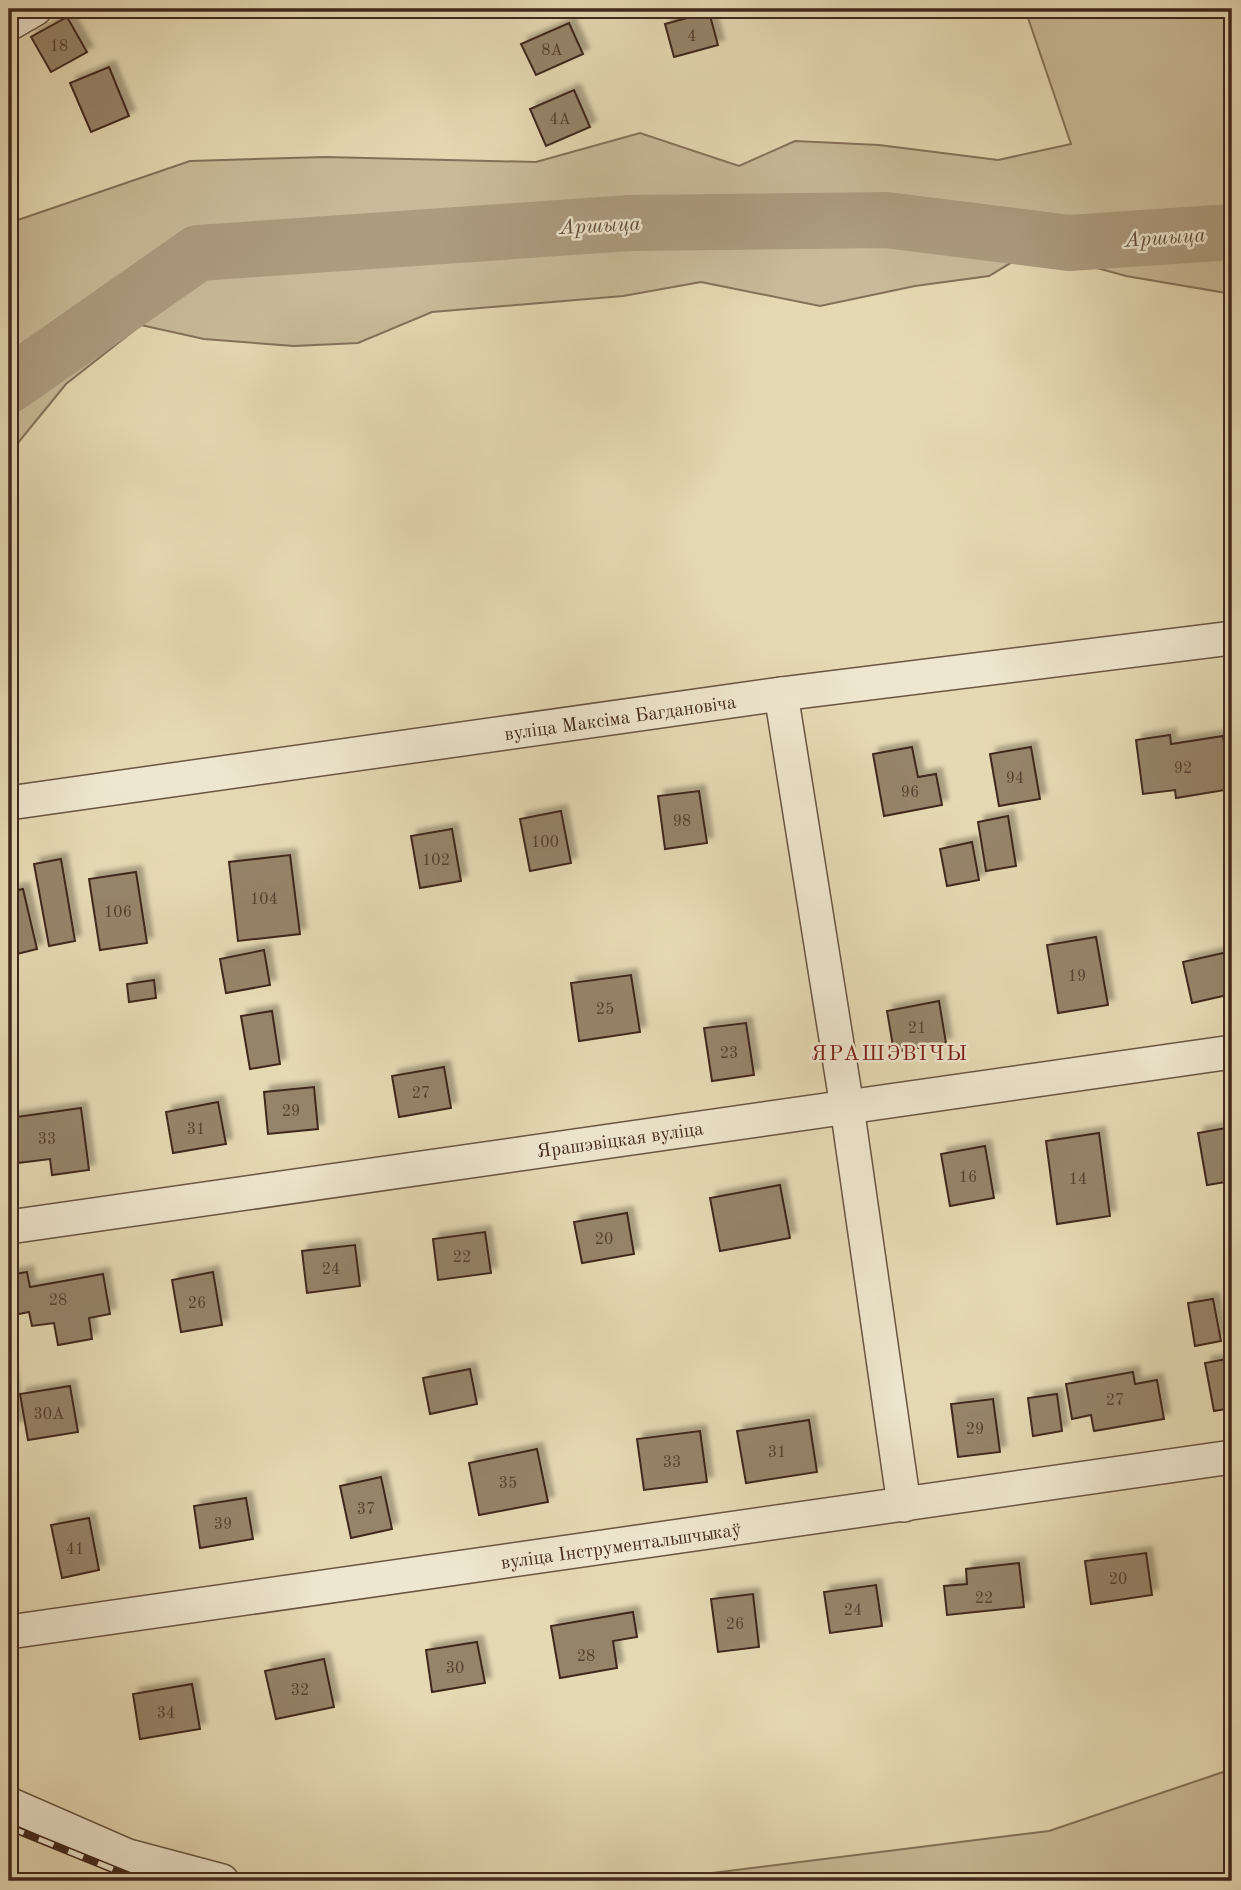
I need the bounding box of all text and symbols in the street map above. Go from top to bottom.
house number: 4 [687,29,697,45]
house number: 18 [50,39,68,55]
house number: 8А [541,43,563,59]
house number: 4А [549,112,571,128]
water label: Аршыца [558,214,641,239]
water label: Аршыца [1123,225,1206,252]
street label: вуліца Максіма Багдановіча [503,694,738,745]
house number: 92 [1174,761,1192,777]
house number: 94 [1006,771,1024,787]
house number: 96 [901,785,919,801]
house number: 98 [673,814,691,830]
house number: 100 [531,835,559,851]
house number: 102 [422,853,450,869]
house number: 104 [250,892,278,908]
house number: 106 [104,905,132,921]
house number: 19 [1068,969,1086,985]
house number: 25 [596,1002,614,1018]
house number: 21 [908,1021,926,1037]
district label: ЯРАШЭВІЧЫ [811,1044,969,1065]
house number: 23 [720,1046,738,1062]
house number: 27 [412,1086,430,1102]
house number: 29 [282,1104,300,1120]
street label: Ярашэвіцкая вуліца [536,1120,705,1163]
house number: 31 [187,1122,205,1138]
house number: 33 [38,1132,56,1148]
house number: 16 [959,1170,977,1186]
house number: 14 [1069,1172,1087,1188]
house number: 20 [595,1232,613,1248]
house number: 22 [453,1250,471,1266]
house number: 24 [322,1262,340,1278]
house number: 28 [49,1293,67,1309]
house number: 26 [188,1296,206,1312]
house number: 27 [1106,1393,1124,1409]
house number: 30А [34,1407,64,1423]
house number: 29 [966,1422,984,1438]
house number: 31 [768,1445,786,1461]
house number: 33 [663,1455,681,1471]
house number: 35 [499,1476,517,1492]
house number: 37 [357,1502,375,1518]
house number: 39 [214,1517,232,1533]
street label: вуліца Інструментальшчыкаў [500,1521,743,1574]
house number: 41 [66,1542,84,1558]
house number: 20 [1109,1572,1127,1588]
house number: 22 [975,1591,993,1607]
house number: 24 [844,1603,862,1619]
house number: 26 [726,1617,744,1633]
house number: 28 [577,1649,595,1665]
house number: 30 [446,1661,464,1677]
house number: 32 [291,1683,309,1699]
house number: 34 [157,1706,175,1722]

